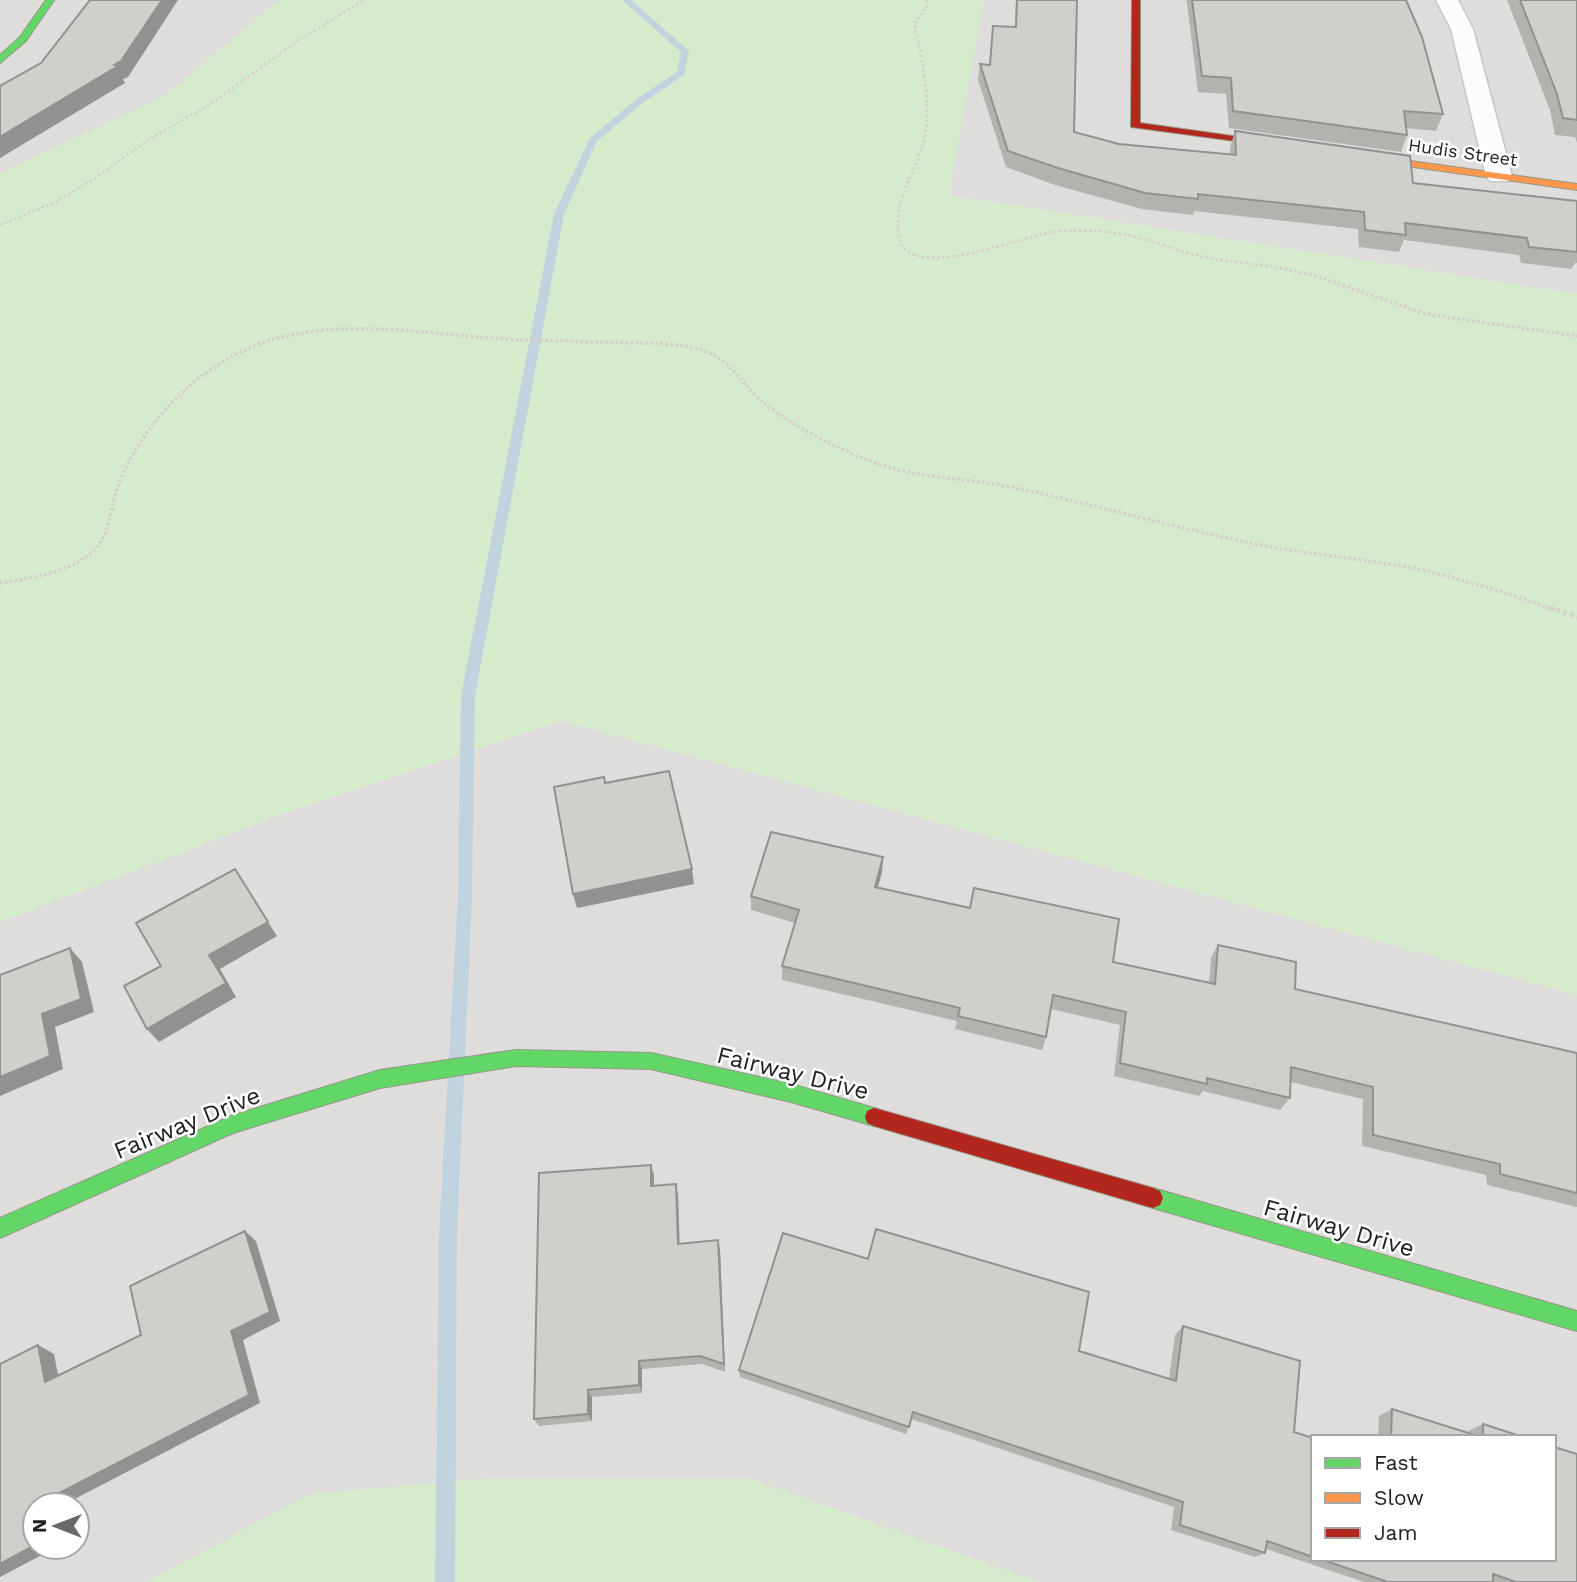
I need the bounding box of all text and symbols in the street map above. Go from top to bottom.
street label: Hudis Street [1407,134,1519,170]
street label: Fairway Drive [714,1041,872,1105]
street label: Fairway Drive [110,1081,264,1165]
street label: Fairway Drive [1260,1193,1418,1263]
legend [1311,1435,1556,1561]
text: Fast [1374,1450,1418,1475]
text: Slow [1374,1485,1424,1510]
north arrow [21,1491,91,1561]
text: N [28,1519,51,1533]
text: Jam [1374,1520,1417,1545]

